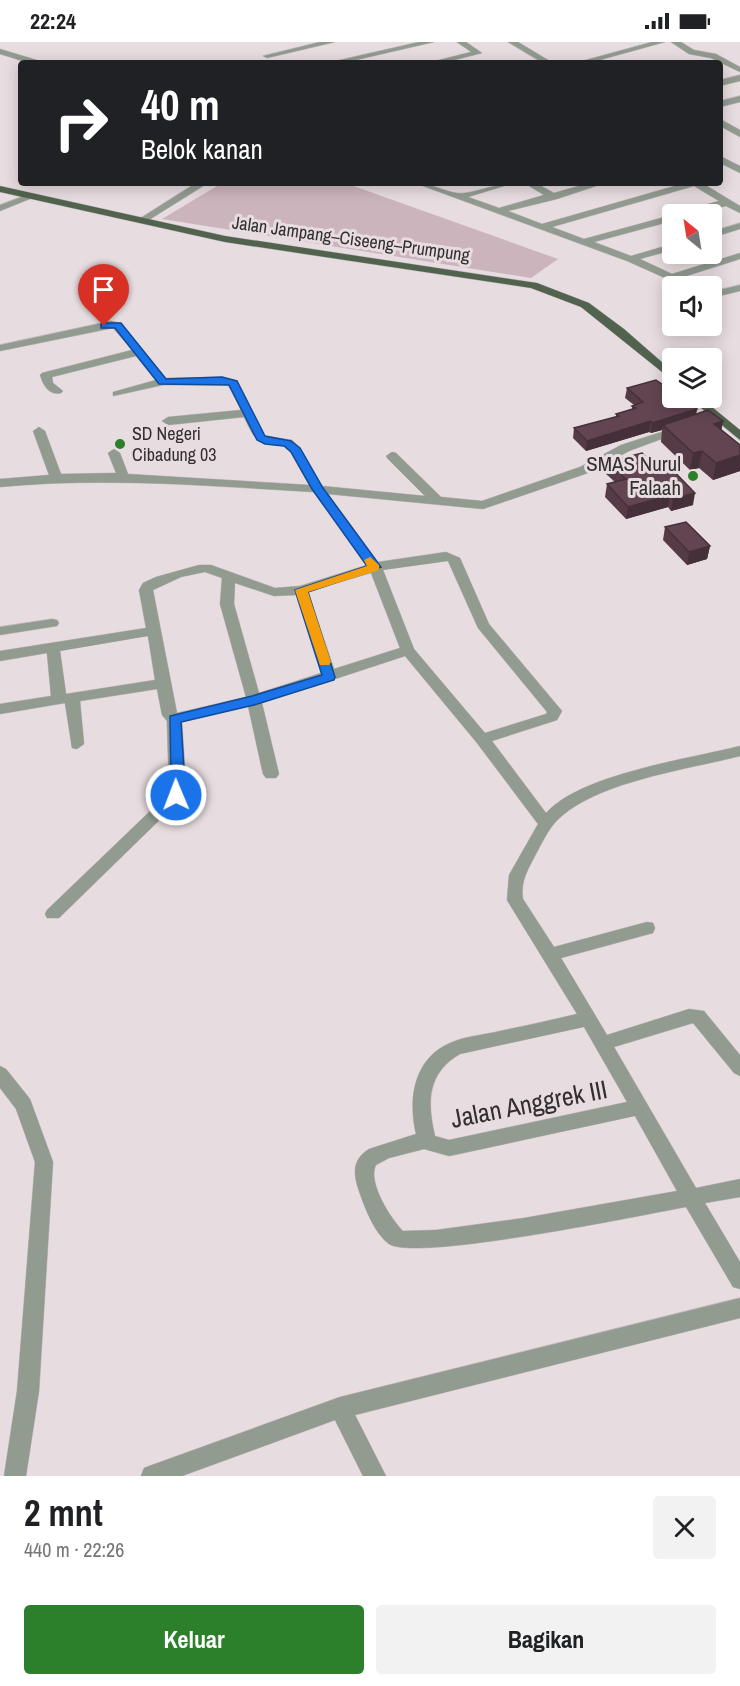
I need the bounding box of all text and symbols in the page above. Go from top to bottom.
text: 22:24 [30,6,76,36]
text: 40 m [141,77,220,133]
icon: right [42,84,120,162]
text: Belok kanan [141,131,263,167]
north arrow [662,204,722,264]
map controls [662,204,722,408]
street label: Jalan Jampang–Ciseeng–Prumpung [231,209,472,268]
pin [78,264,129,326]
icon: arrive [87,273,120,306]
button: sound [662,276,722,336]
button: layers [662,348,722,408]
place label: SD Negeri Cibadung 03 [132,421,217,467]
marker: SD Negeri Cibadung 03 [113,437,127,451]
place label: SMAS Nurul Falaah [586,449,681,502]
marker: SMAS Nurul Falaah [686,469,700,483]
position arrow [144,763,208,827]
street label: Jalan Anggrek III [448,1071,610,1136]
text: 2 mnt [24,1489,103,1537]
button: close [653,1496,716,1559]
text: 440 m · 22:26 [24,1536,124,1563]
button: Keluar [24,1605,364,1674]
button: Bagikan [376,1605,716,1674]

